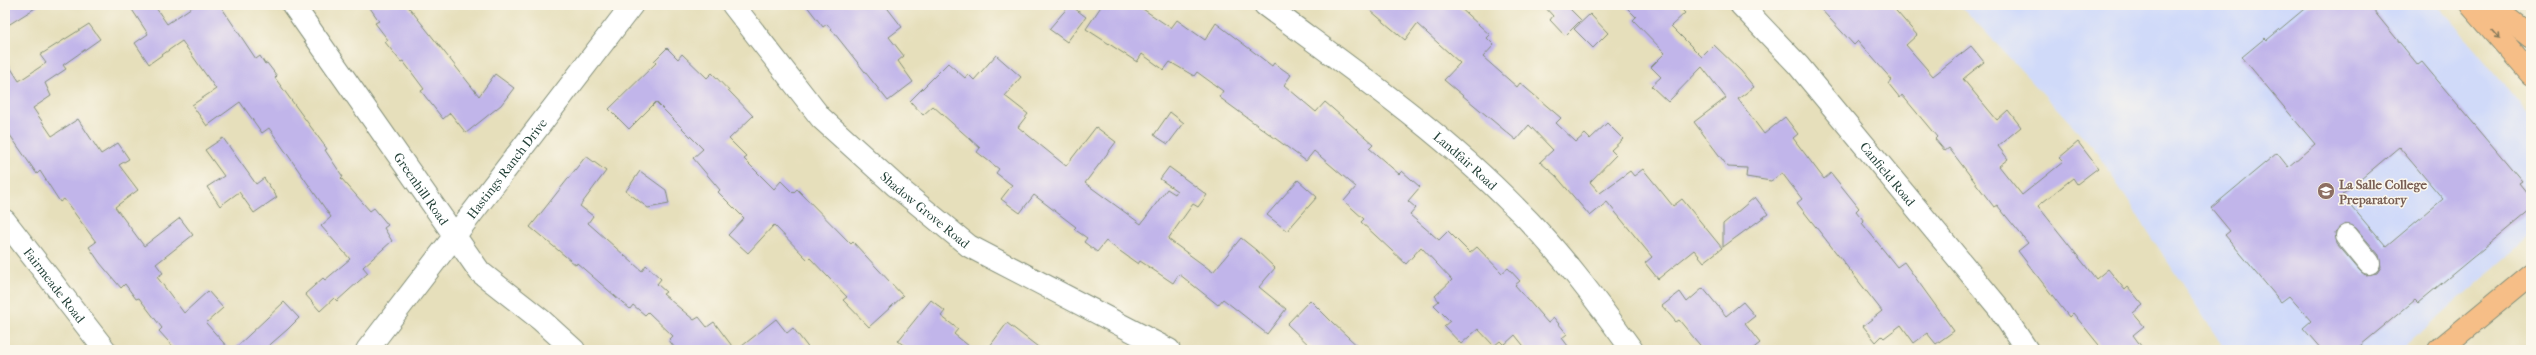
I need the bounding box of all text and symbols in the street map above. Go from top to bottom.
one-way arrow [2491,29,2500,40]
street label: Hastings Ranch Drive [463,115,550,222]
street label: Landfair Road [1431,129,1501,193]
street label: Canfield Road [1857,139,1919,210]
street label: Greenhill Road [391,149,453,228]
street label: Shadow Grove Road [878,168,974,252]
place label: La Salle College Preparatory [2339,177,2427,208]
school or university icon: La Salle College Preparatory [2316,181,2336,201]
street label: Fairmeade Road [21,245,89,326]

